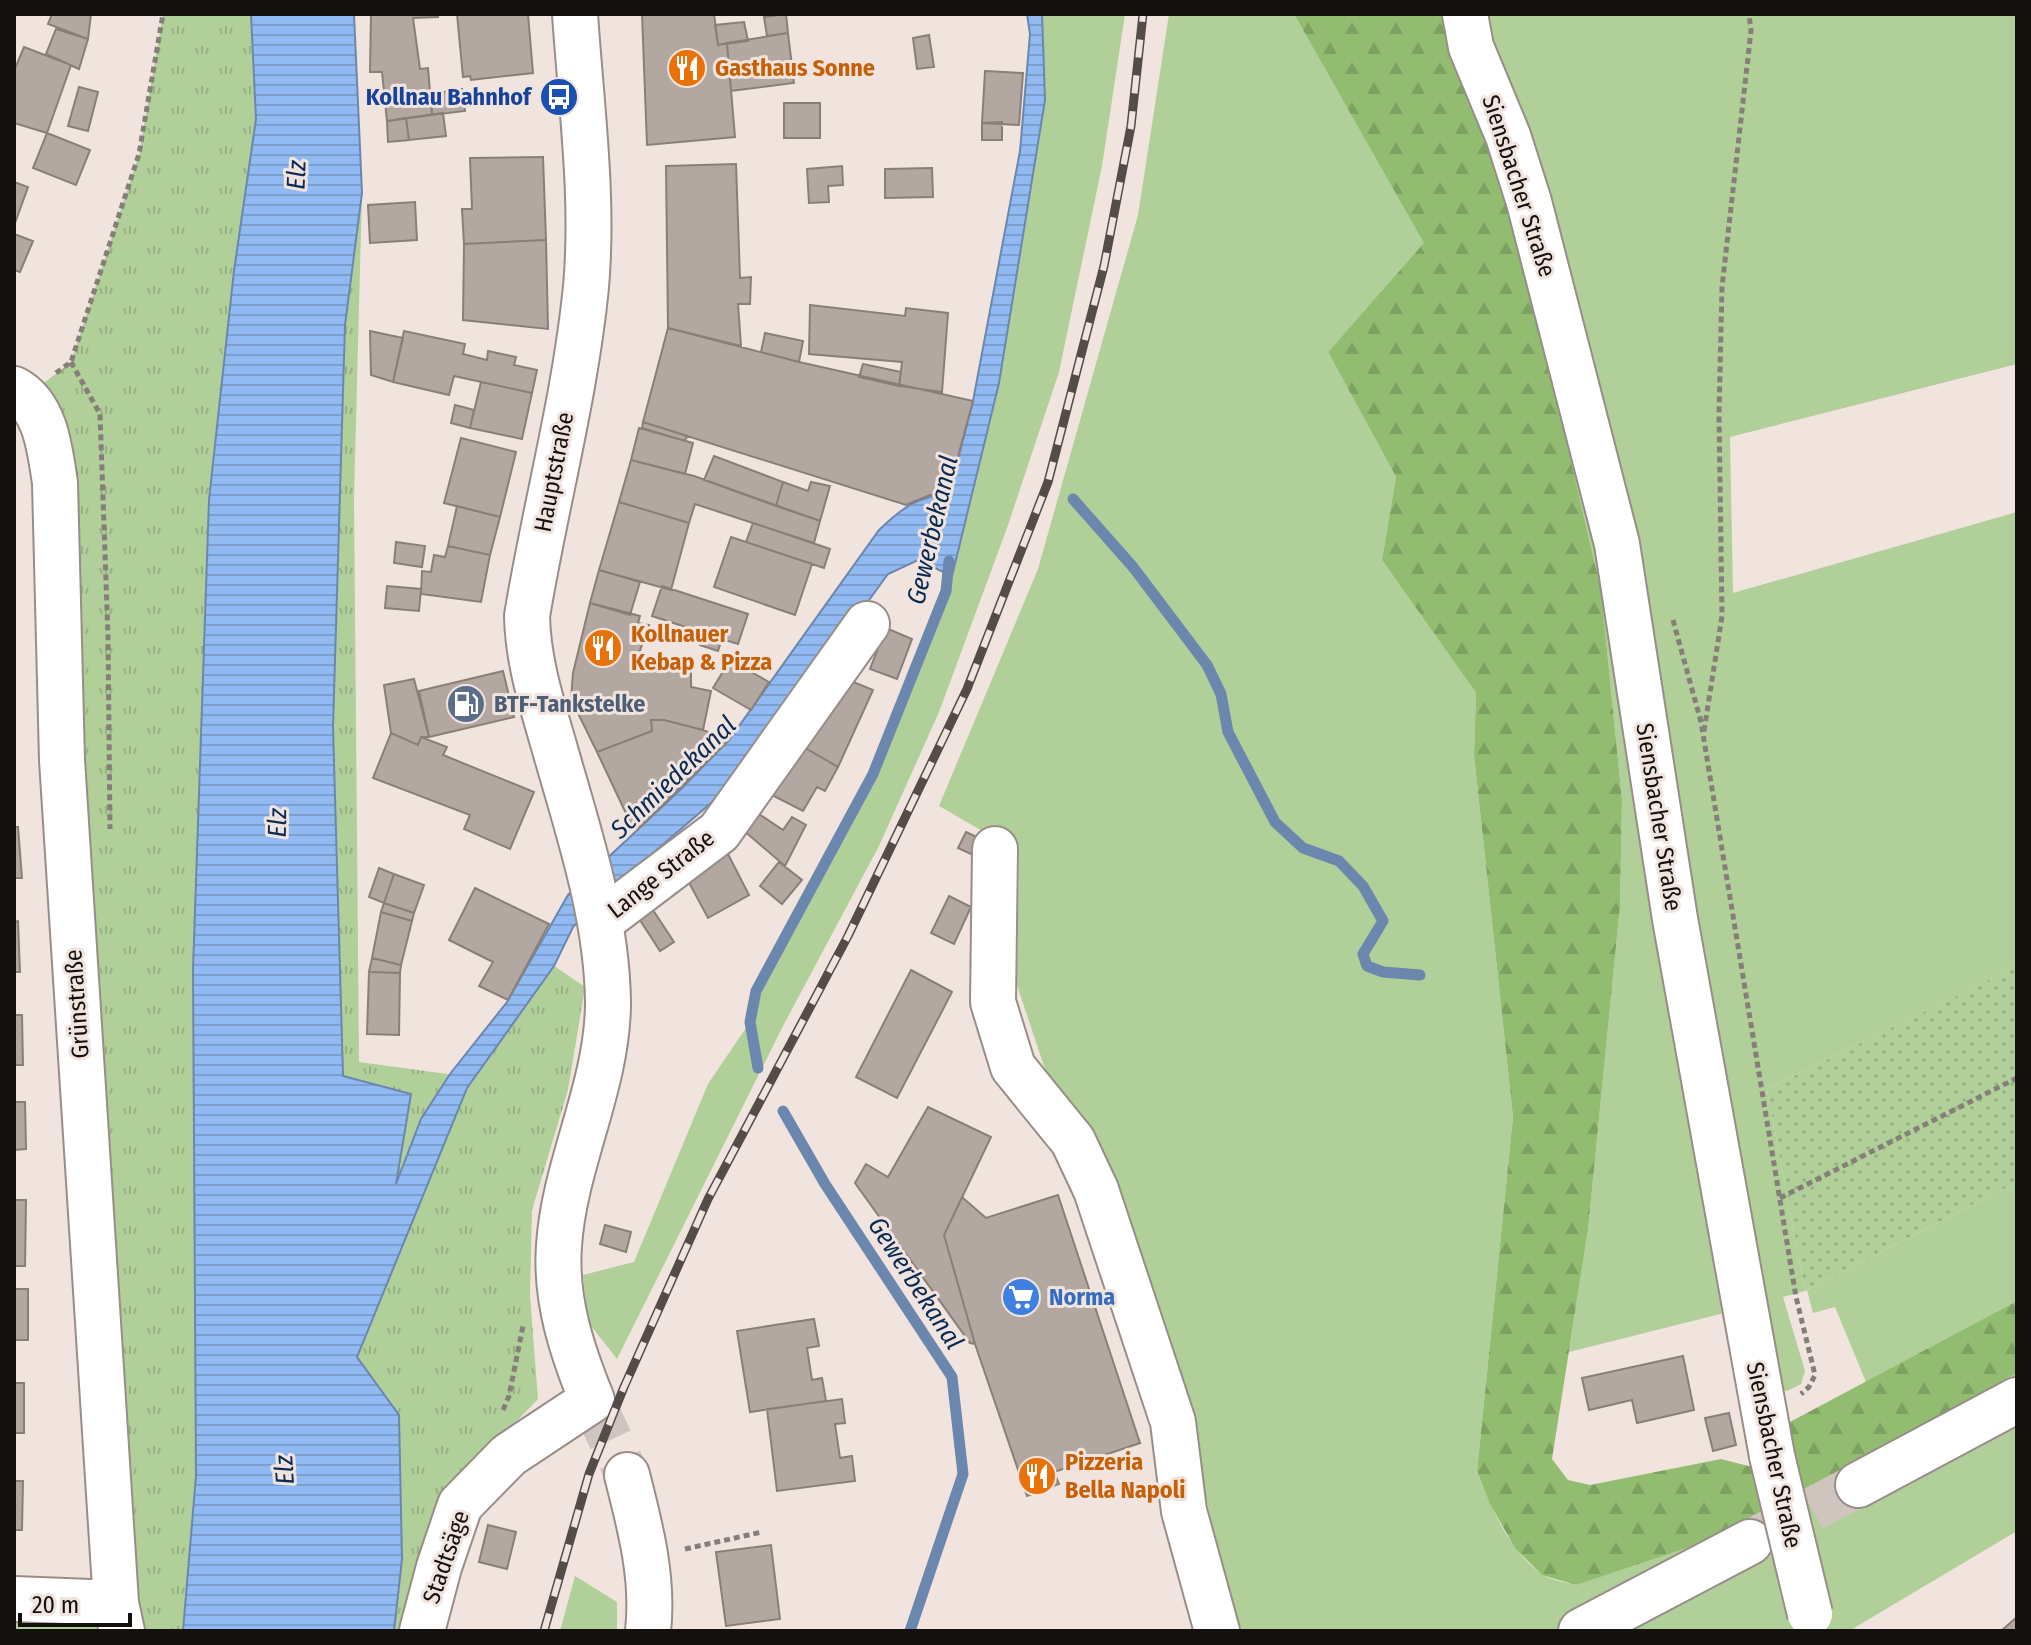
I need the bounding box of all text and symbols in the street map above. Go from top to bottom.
restaurant icon: Gasthaus Sonne [666,47,708,89]
place label: Gasthaus Sonne [715,54,875,82]
bus stop icon: Kollnau Bahnhof [538,76,580,118]
place label: Kollnau Bahnhof [366,83,533,111]
street label: Siensbacher Straße [1476,91,1562,281]
water label: Elz [280,159,313,190]
street label: Hauptstraße [529,410,579,534]
water label: Gewerbekanal [900,453,965,607]
place label: Kollnauer Kebap & Pizza [631,620,772,676]
restaurant icon: Kollnauer Kebap & Pizza [582,627,624,669]
fuel station icon: BTF-Tankstelke [445,683,487,725]
place label: BTF-Tankstelke [494,690,645,718]
water label: Schmiedekanal [603,710,743,846]
street label: Siensbacher Straße [1630,721,1688,913]
water label: Elz [262,807,293,838]
street label: Lange Straße [602,824,720,924]
street label: Grünstraße [59,948,95,1060]
water label: Gewerbekanal [861,1211,970,1355]
supermarket icon: Norma [1000,1276,1042,1318]
place label: Norma [1049,1283,1115,1311]
street label: Siensbacher Straße [1741,1359,1807,1551]
place label: Pizzeria Bella Napoli [1065,1448,1185,1504]
water label: Elz [268,1453,301,1486]
restaurant icon: Pizzeria Bella Napoli [1016,1455,1058,1497]
street label: Stadtsäge [417,1507,475,1607]
scale bar [20,1577,130,1627]
text: 20 m [32,1591,79,1619]

